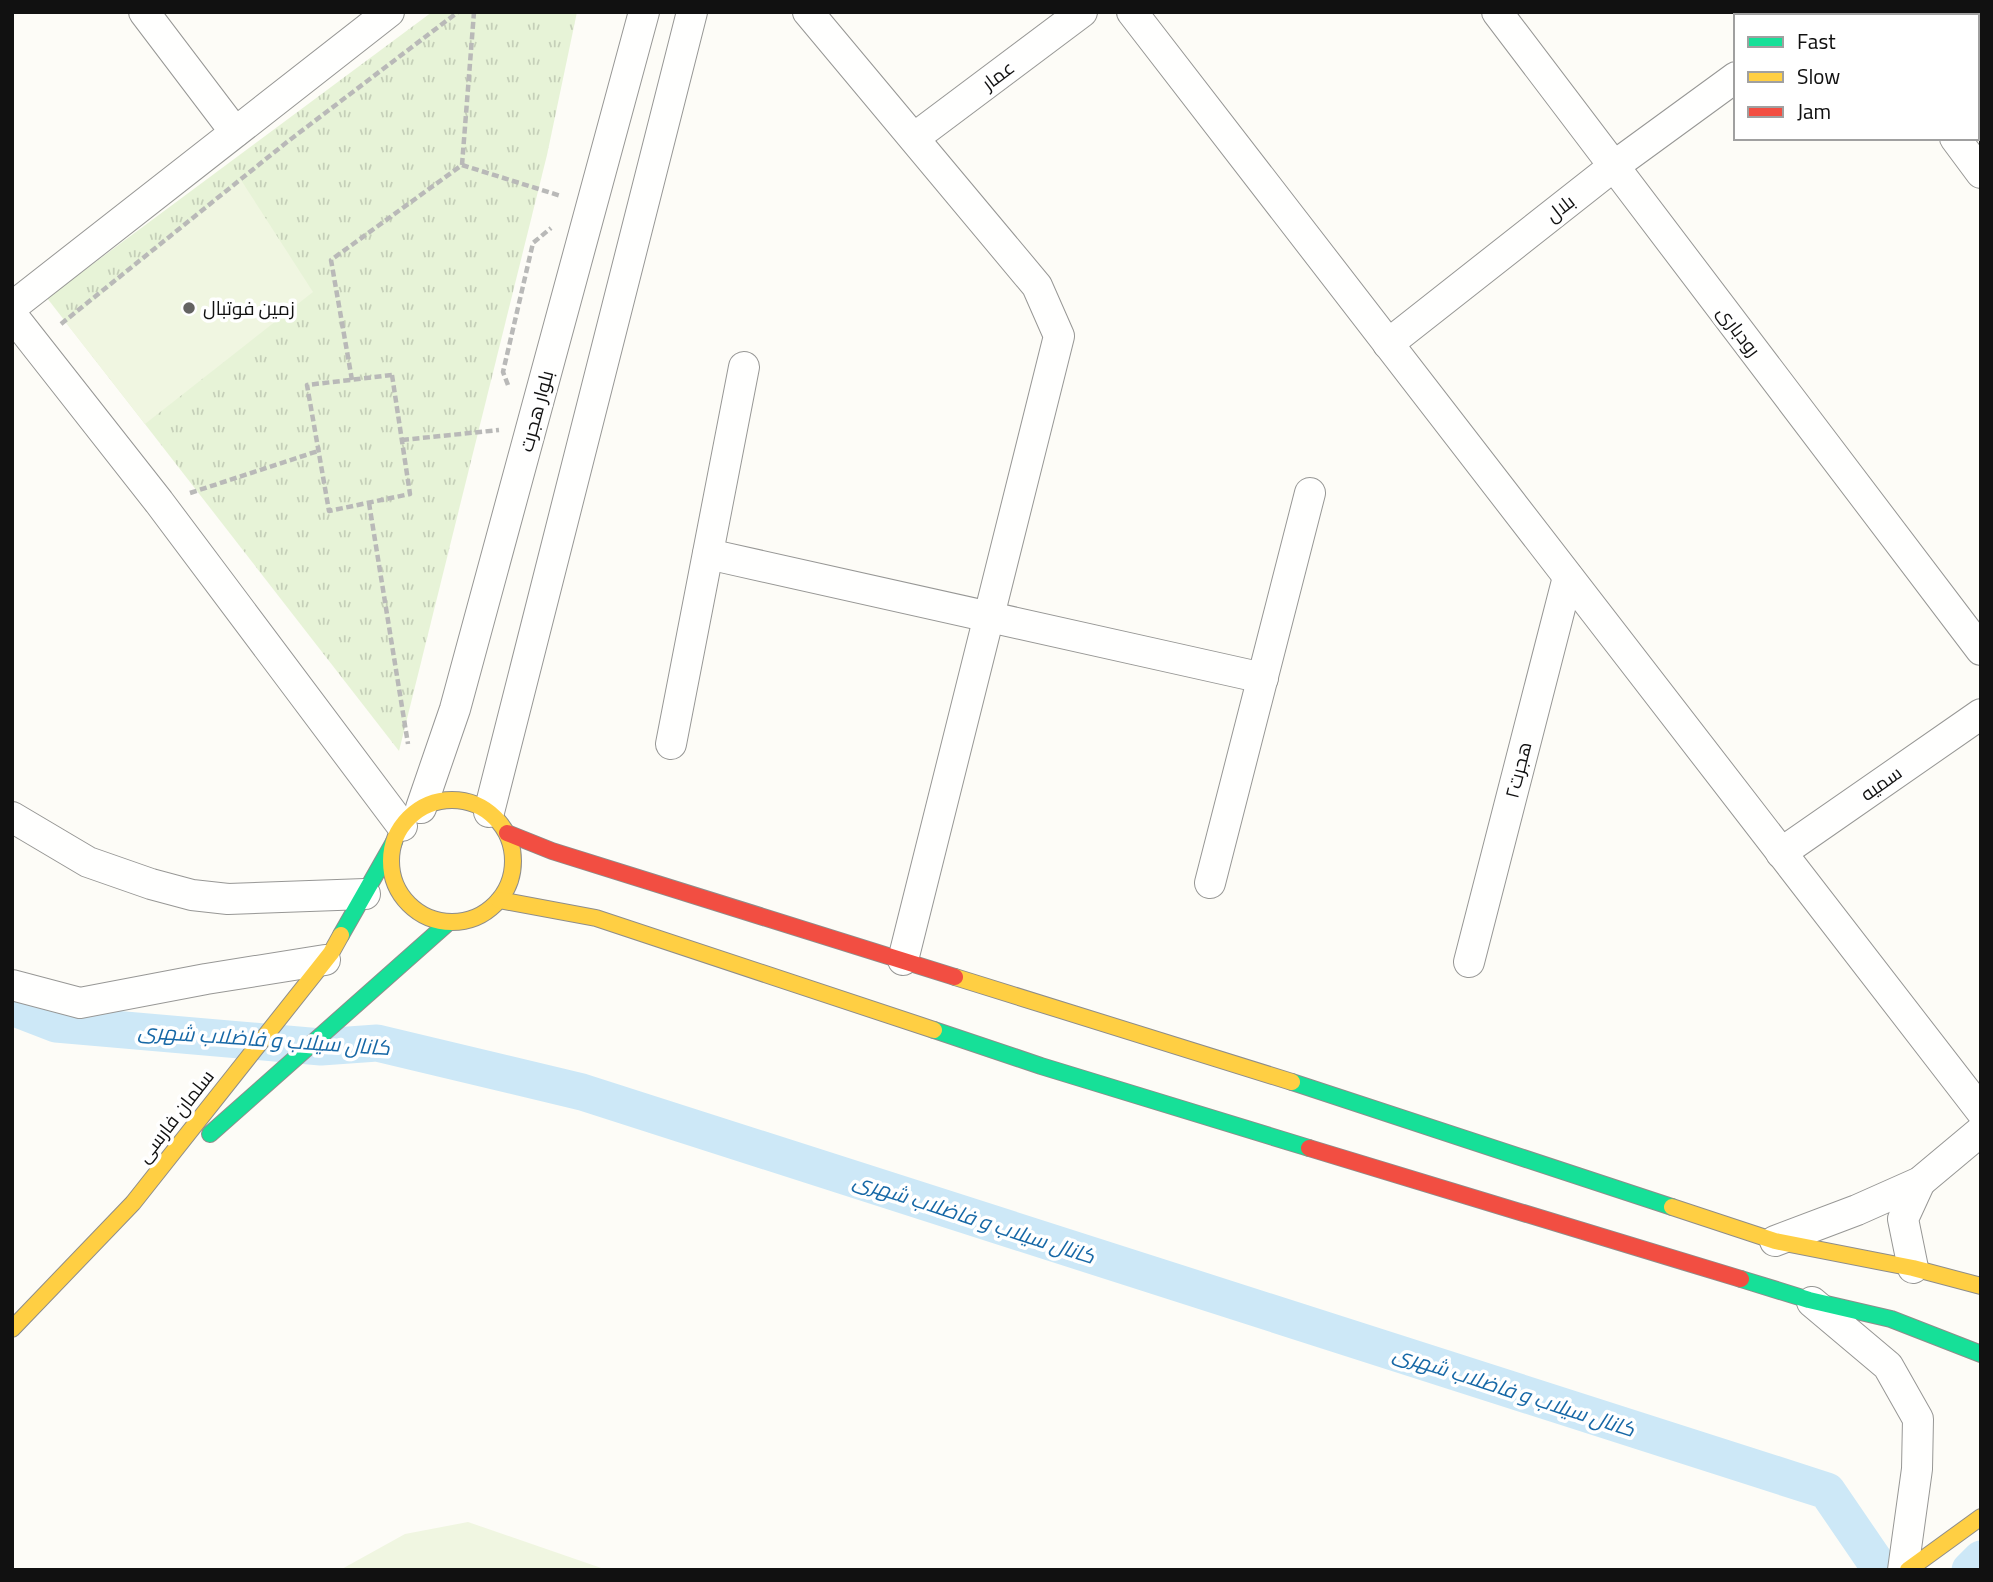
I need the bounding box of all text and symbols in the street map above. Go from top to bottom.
legend [1734,14,1979,140]
text: Fast [1797,22,1836,61]
street label: عمار [973,50,1023,100]
text: Slow [1797,57,1840,96]
text: Jam [1797,92,1831,131]
street label: بلال [1537,184,1583,232]
place label: زمین فوتبال [203,290,295,326]
street label: رودباری [1707,297,1771,365]
marker: زمین فوتبال [181,300,197,316]
street label: بلوار هجرت [508,366,564,456]
street label: هجرت۲ [1494,738,1542,802]
street label: سمیه [1852,755,1910,811]
water label: کانال سیلاب و فاضلاب شهری [137,1011,391,1067]
street label: سلمان فارسی [127,1061,223,1171]
water label: کانال سیلاب و فاضلاب شهری [848,1160,1100,1276]
water label: کانال سیلاب و فاضلاب شهری [1388,1333,1640,1449]

